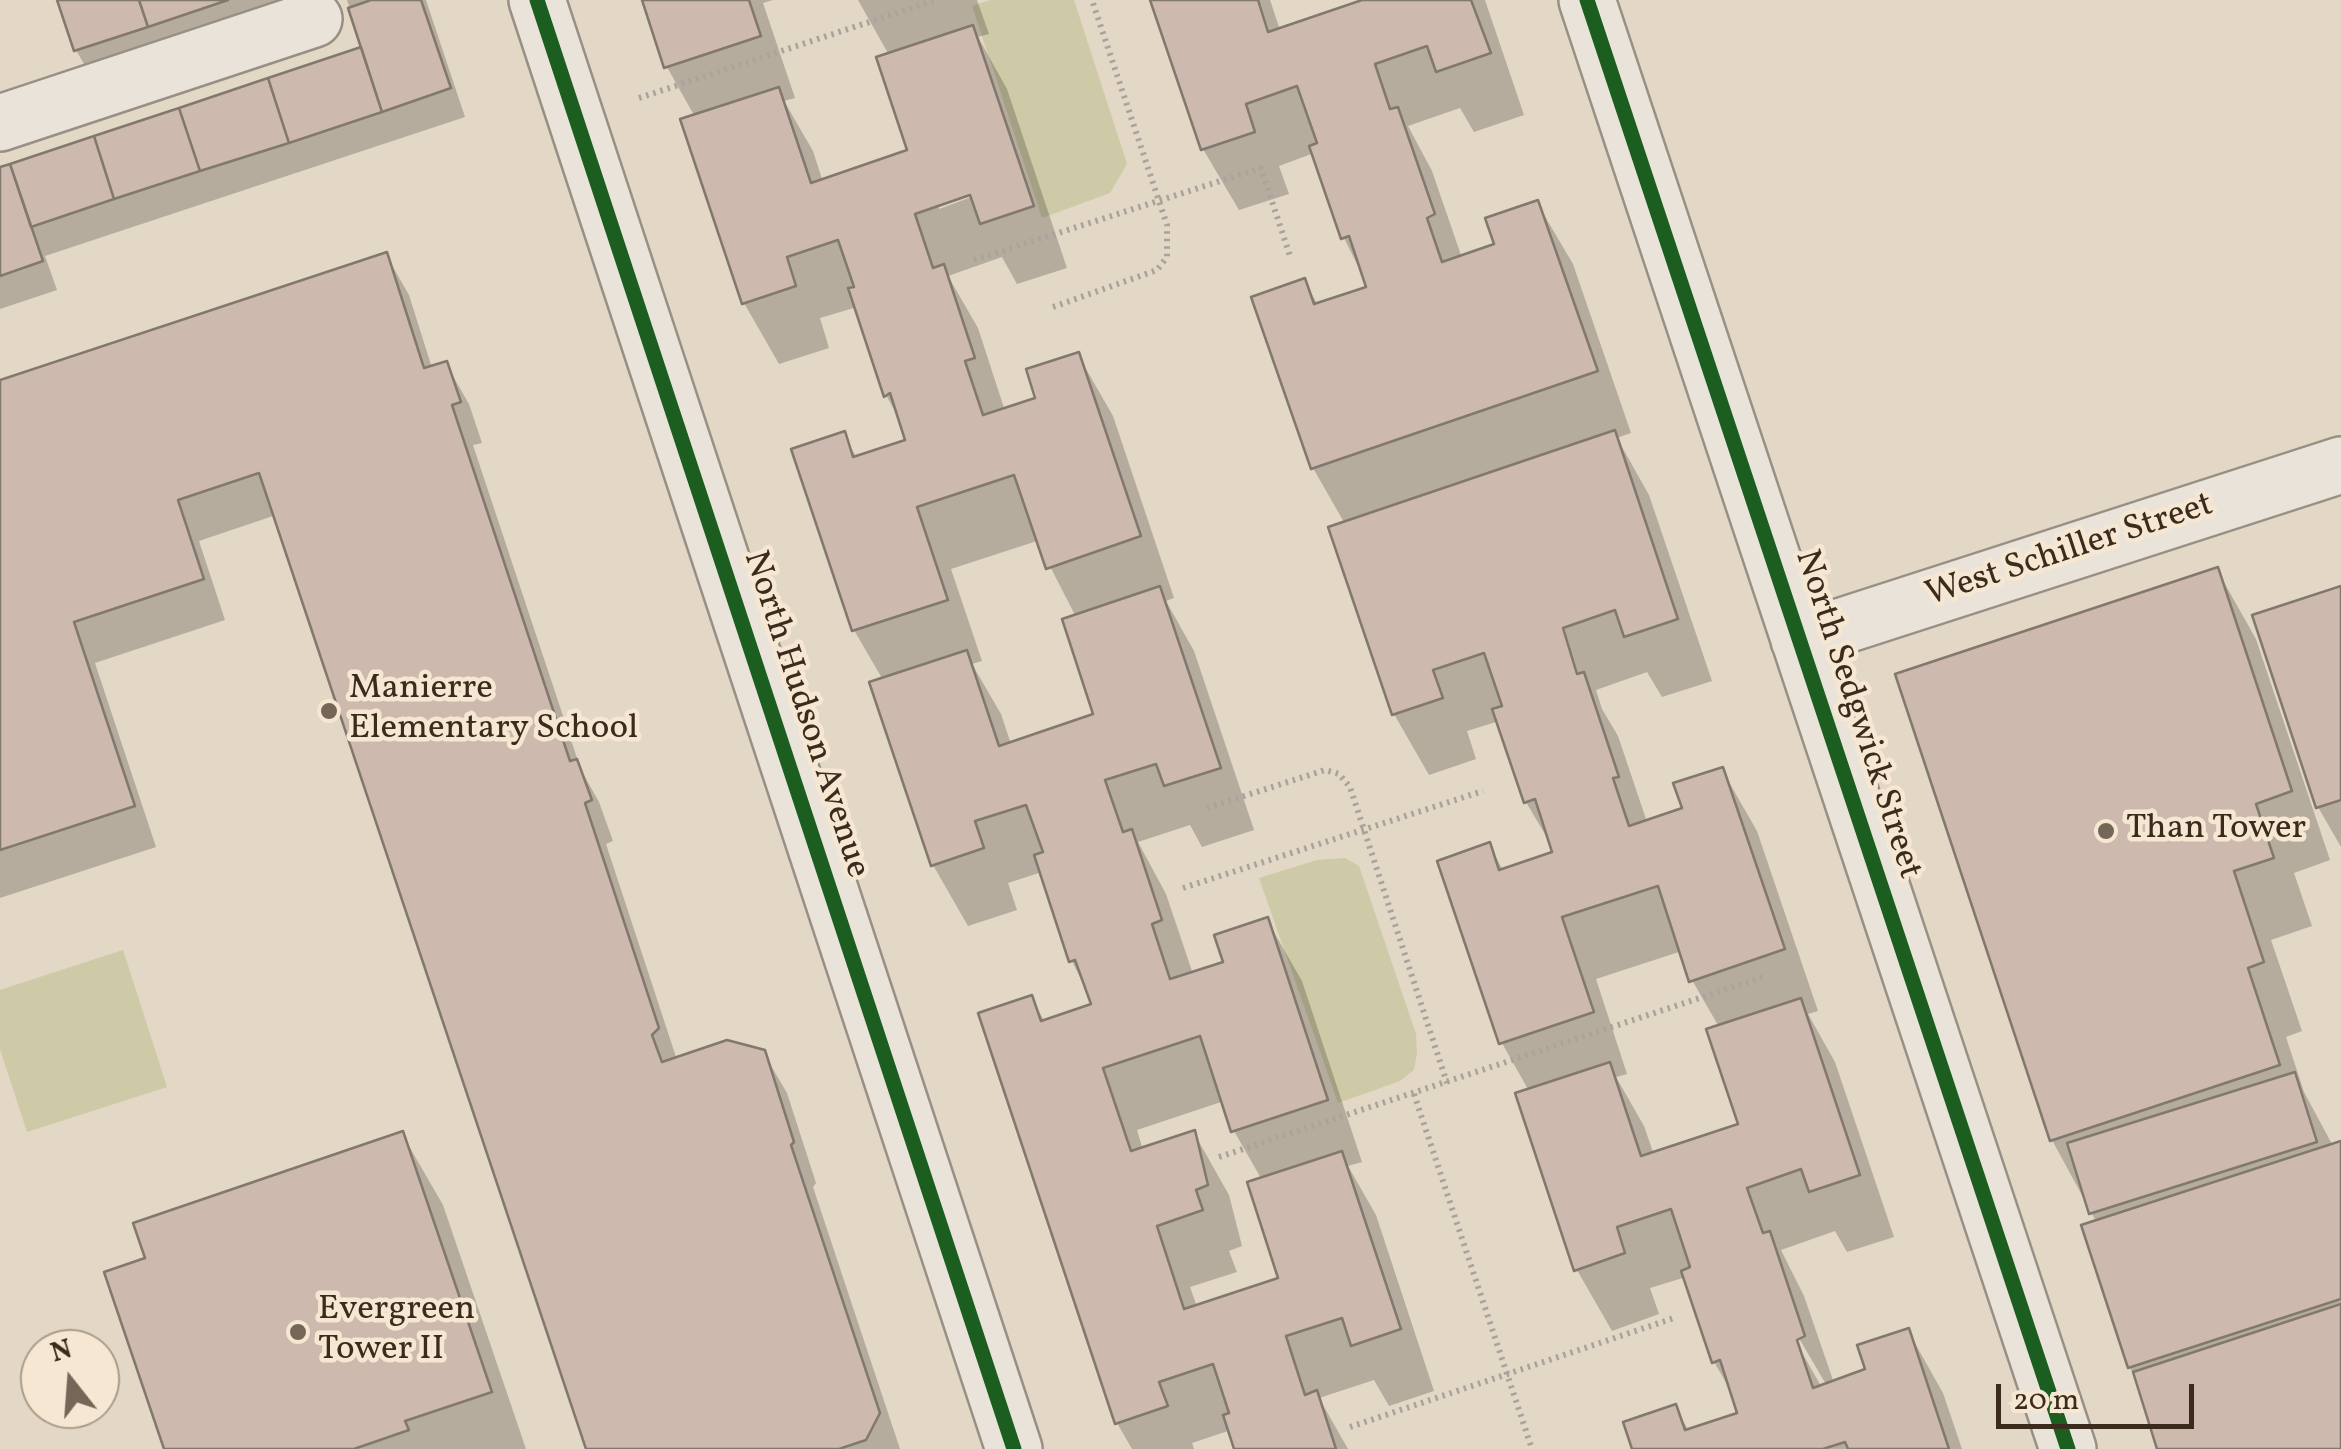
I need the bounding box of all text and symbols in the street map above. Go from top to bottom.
street label: West Schiller Street [1921,486,2219,618]
street label: North Sedgwick Street [1783,545,1929,885]
street label: North Hudson Avenue [731,546,877,884]
place label: Manierre Elementary School [349,670,638,752]
marker: Manierre Elementary School [318,700,340,722]
place label: Than Tower [2126,810,2306,852]
marker: Than Tower [2095,820,2117,842]
place label: Evergreen Tower II [318,1291,475,1373]
marker: Evergreen Tower II [287,1321,309,1343]
north arrow [20,1329,120,1429]
text: N [46,1330,77,1373]
scale bar [2001,1364,2198,1426]
text: 20 m [2013,1380,2079,1422]

